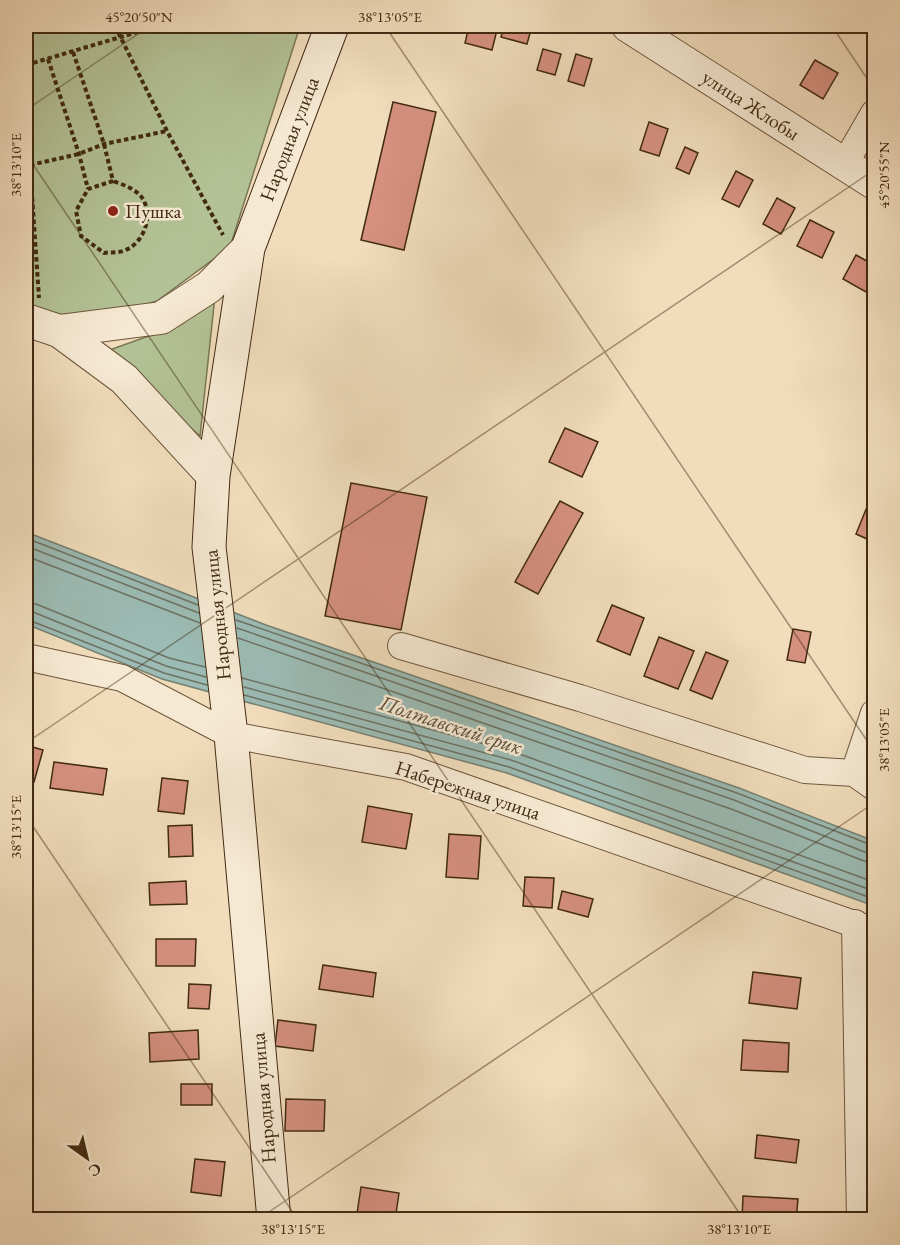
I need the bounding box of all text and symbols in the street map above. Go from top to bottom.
text: 45°20'50"N [105,7,173,26]
text: 38°13'05"E [358,7,423,26]
street label: улица Жлобы [697,64,805,146]
street label: Народная улица [253,73,325,205]
text: 38°13'10"E [6,132,25,197]
text: 45°20'55"N [874,141,893,209]
place label: Пушка [125,198,181,224]
marker: Пушка [106,204,120,218]
street label: Народная улица [197,548,237,682]
water label: Полтавский ерик [376,688,527,761]
text: 38°13'05"E [874,707,893,772]
street label: Набережная улица [392,754,544,826]
text: 38°13'15"E [6,794,25,859]
street label: Народная улица [244,1032,282,1164]
north arrow [57,1128,117,1188]
text: С [85,1158,106,1182]
text: 38°13'15"E [261,1219,326,1238]
text: 38°13'10"E [707,1219,772,1238]

